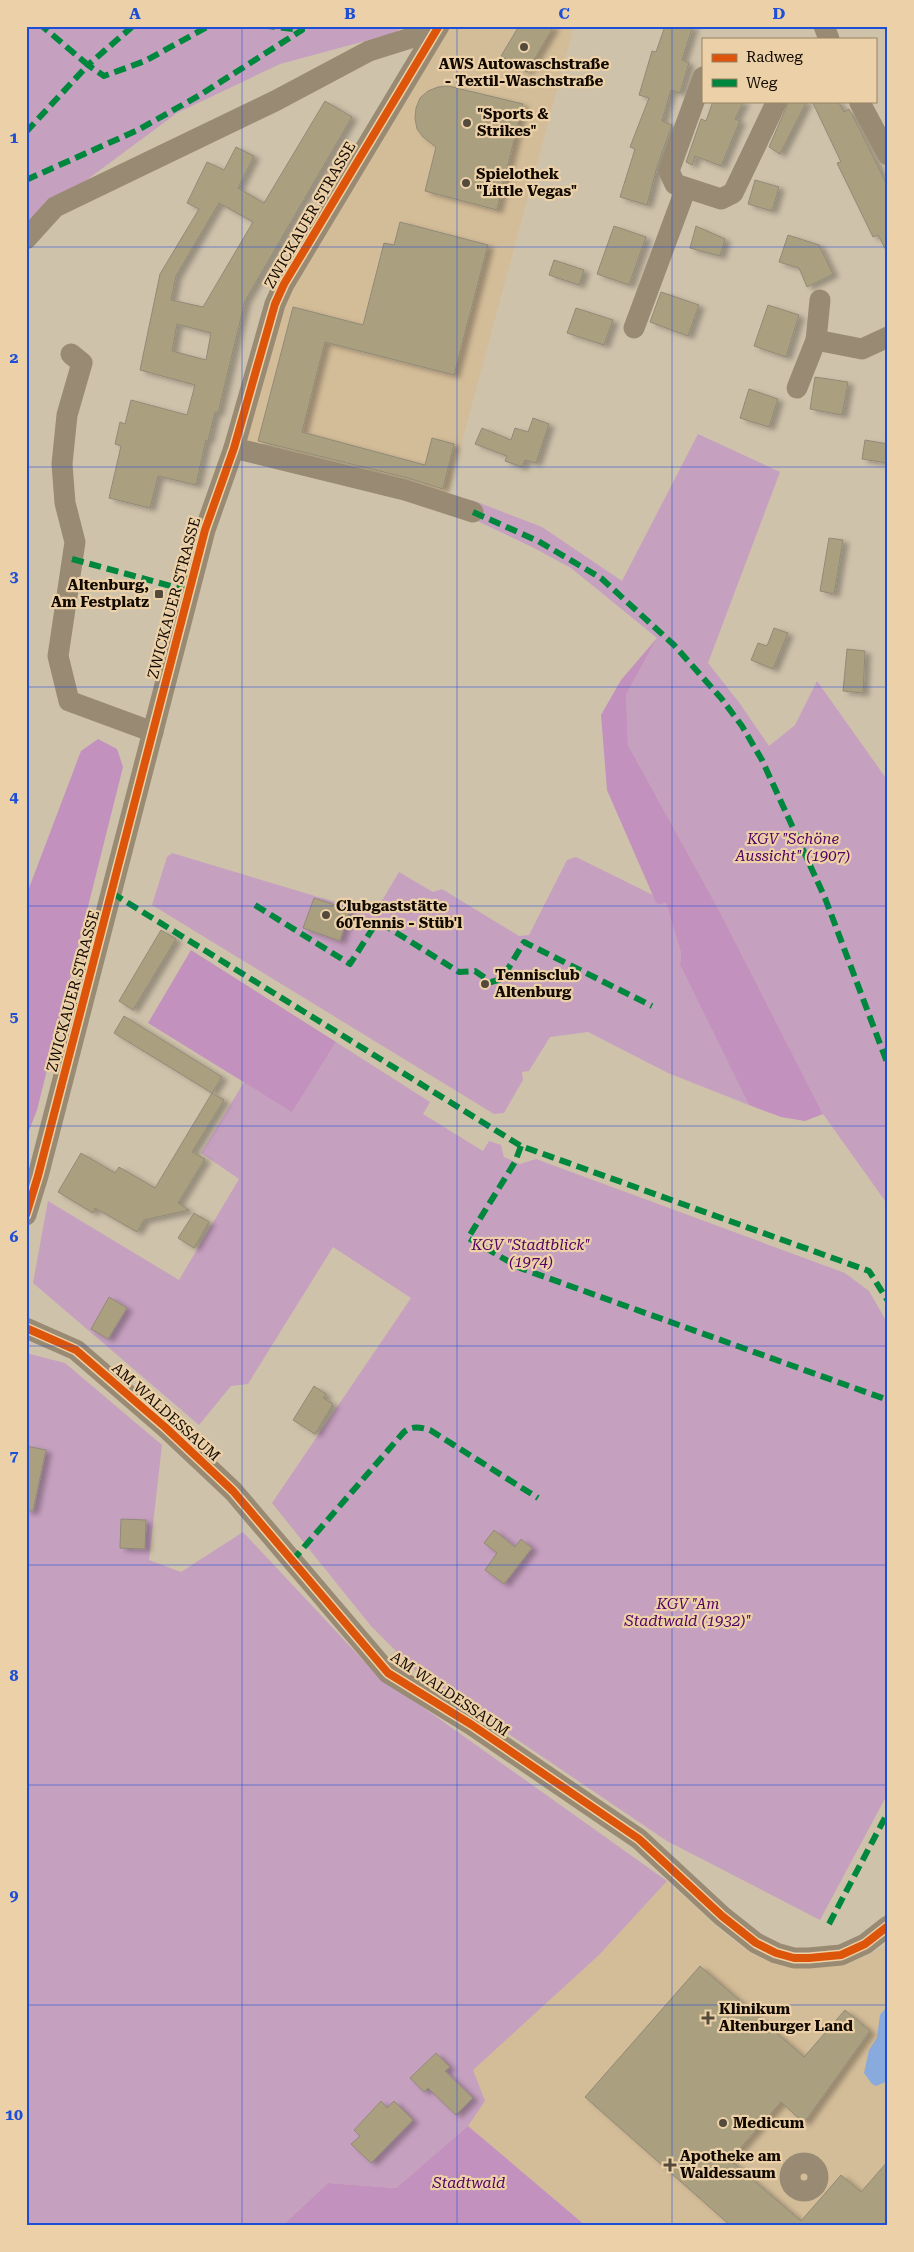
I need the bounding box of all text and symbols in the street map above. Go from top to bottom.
text: A [129,4,141,23]
text: B [344,4,356,23]
text: C [558,4,570,23]
text: D [773,4,786,23]
legend [702,38,876,102]
marker: AWS Autowaschstraße - Textil-Waschstraße [518,41,530,53]
text: Radweg [746,48,803,66]
place label: AWS Autowaschstraße - Textil-Waschstraße [439,55,609,90]
text: Weg [746,74,778,92]
place label: "Sports & Strikes" [477,105,549,140]
marker: "Sports & Strikes" [461,117,473,129]
text: 1 [10,128,19,147]
street label: ZWICKAUER STRASSE [261,138,359,292]
place label: Spielothek "Little Vegas" [476,165,577,200]
marker: Spielothek "Little Vegas" [460,177,472,189]
text: 2 [10,348,19,367]
street label: ZWICKAUER STRASSE [144,515,204,681]
text: 3 [10,567,19,586]
place label: Altenburg, Am Festplatz [51,576,149,611]
marker: Altenburg, Am Festplatz [153,588,165,600]
text: 4 [10,787,19,806]
park label: KGV "Schöne Aussicht" (1907) [735,830,850,865]
place label: Clubgaststätte 60Tennis - Stüb'l [336,897,462,932]
street label: ZWICKAUER STRASSE [43,908,103,1074]
marker: Clubgaststätte 60Tennis - Stüb'l [320,909,332,921]
place label: Tennisclub Altenburg [495,966,580,1001]
marker: Tennisclub Altenburg [479,978,491,990]
text: 5 [10,1007,19,1026]
text: 6 [10,1227,19,1246]
park label: KGV "Stadtblick" (1974) [471,1236,590,1271]
street label: AM WALDESSAUM [108,1359,224,1465]
text: 7 [10,1446,19,1465]
park label: KGV "Am Stadtwald (1932)" [624,1595,751,1630]
street label: AM WALDESSAUM [387,1648,513,1740]
text: 8 [10,1666,19,1685]
text: 9 [10,1886,19,1905]
place label: Klinikum Altenburger Land [719,2000,853,2035]
marker: Klinikum Altenburger Land [701,2011,715,2025]
text: 10 [5,2105,23,2124]
place label: Medicum [733,2114,805,2132]
marker: Medicum [717,2117,729,2129]
place label: Apotheke am Waldessaum [680,2147,782,2182]
marker: Apotheke am Waldessaum [664,2159,676,2171]
park label: Stadtwald [432,2174,505,2192]

